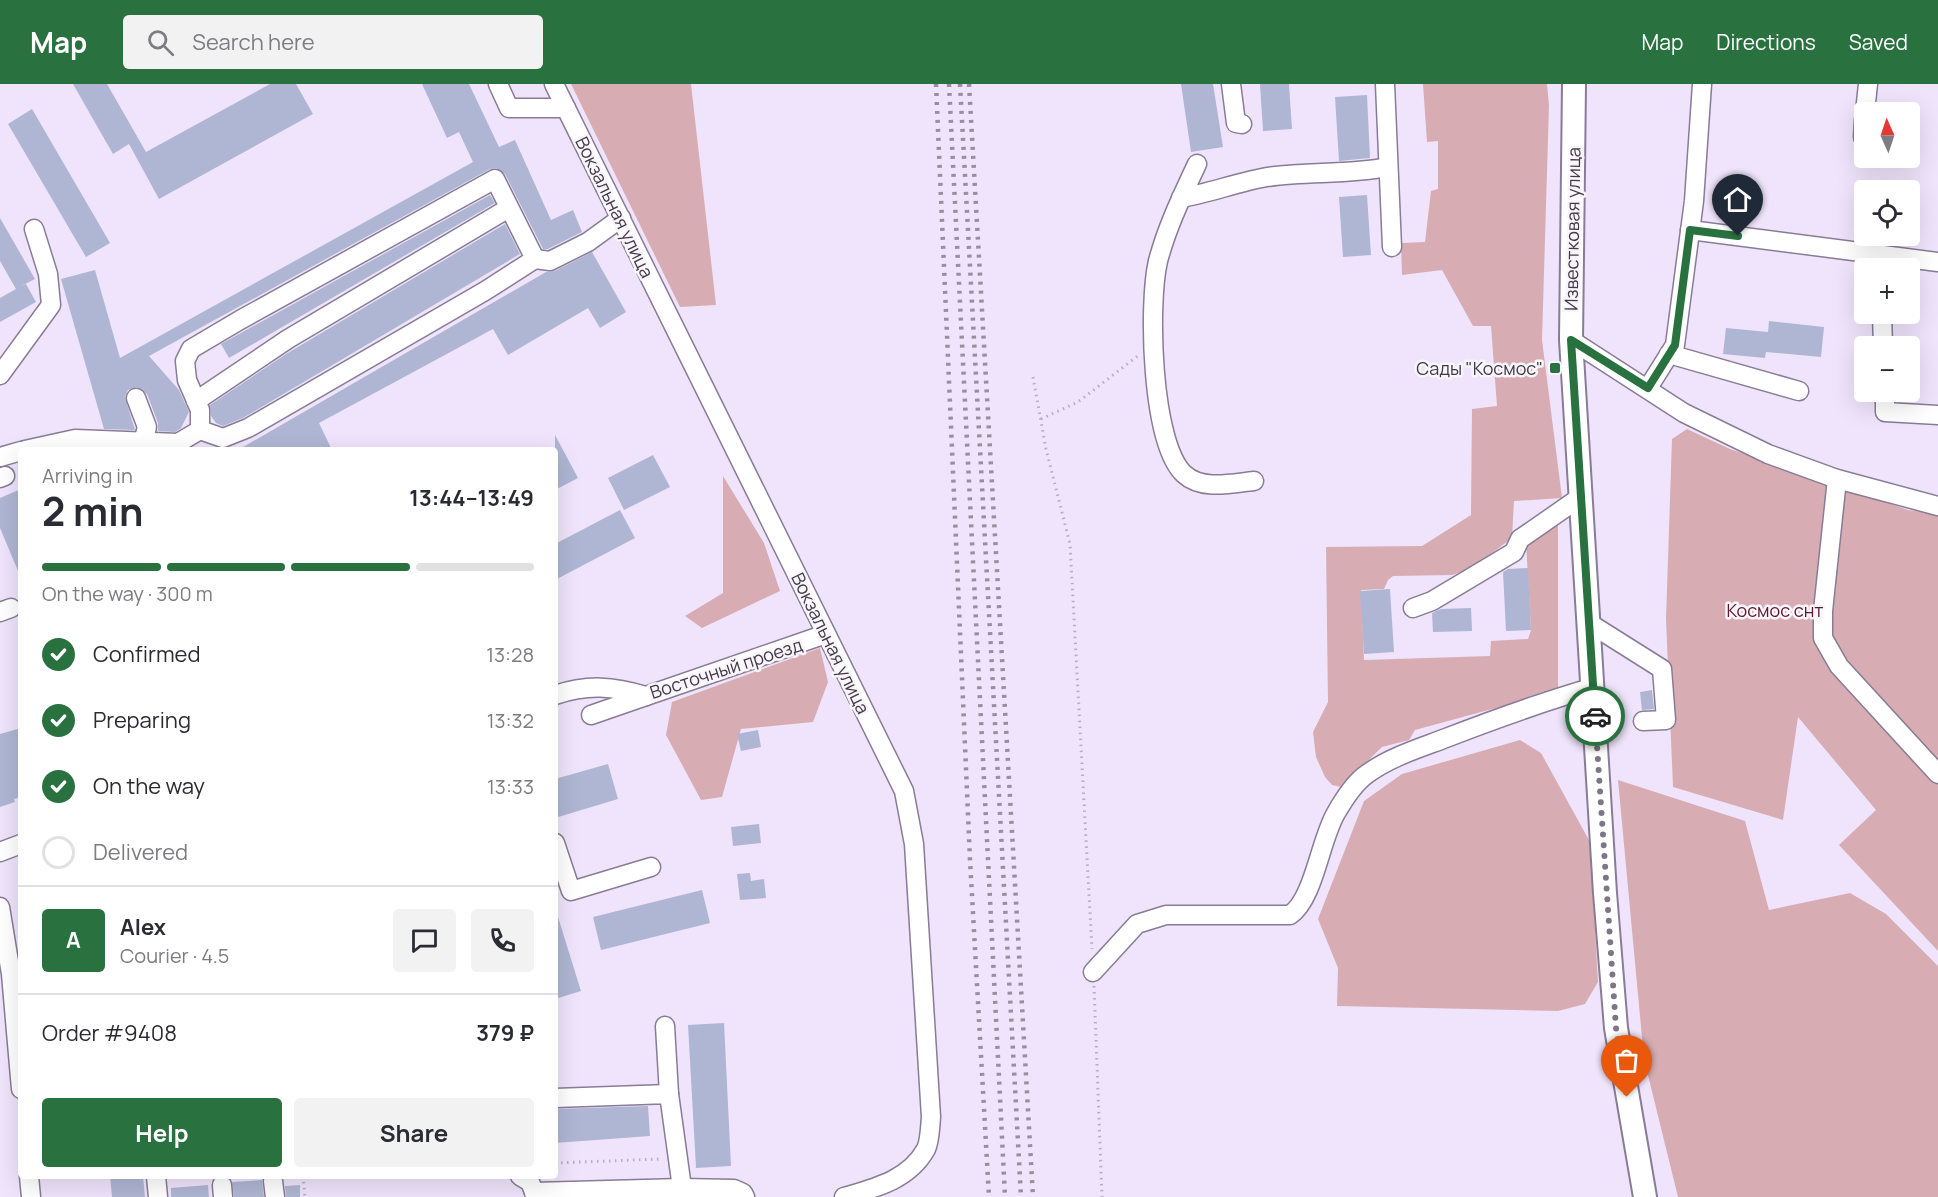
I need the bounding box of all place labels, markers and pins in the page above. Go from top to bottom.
pin [1712,174,1763,236]
place label: Сады "Космос" [1416,356,1543,380]
marker: Сады "Космос" [1548,361,1562,375]
pin [1601,1035,1652,1097]

